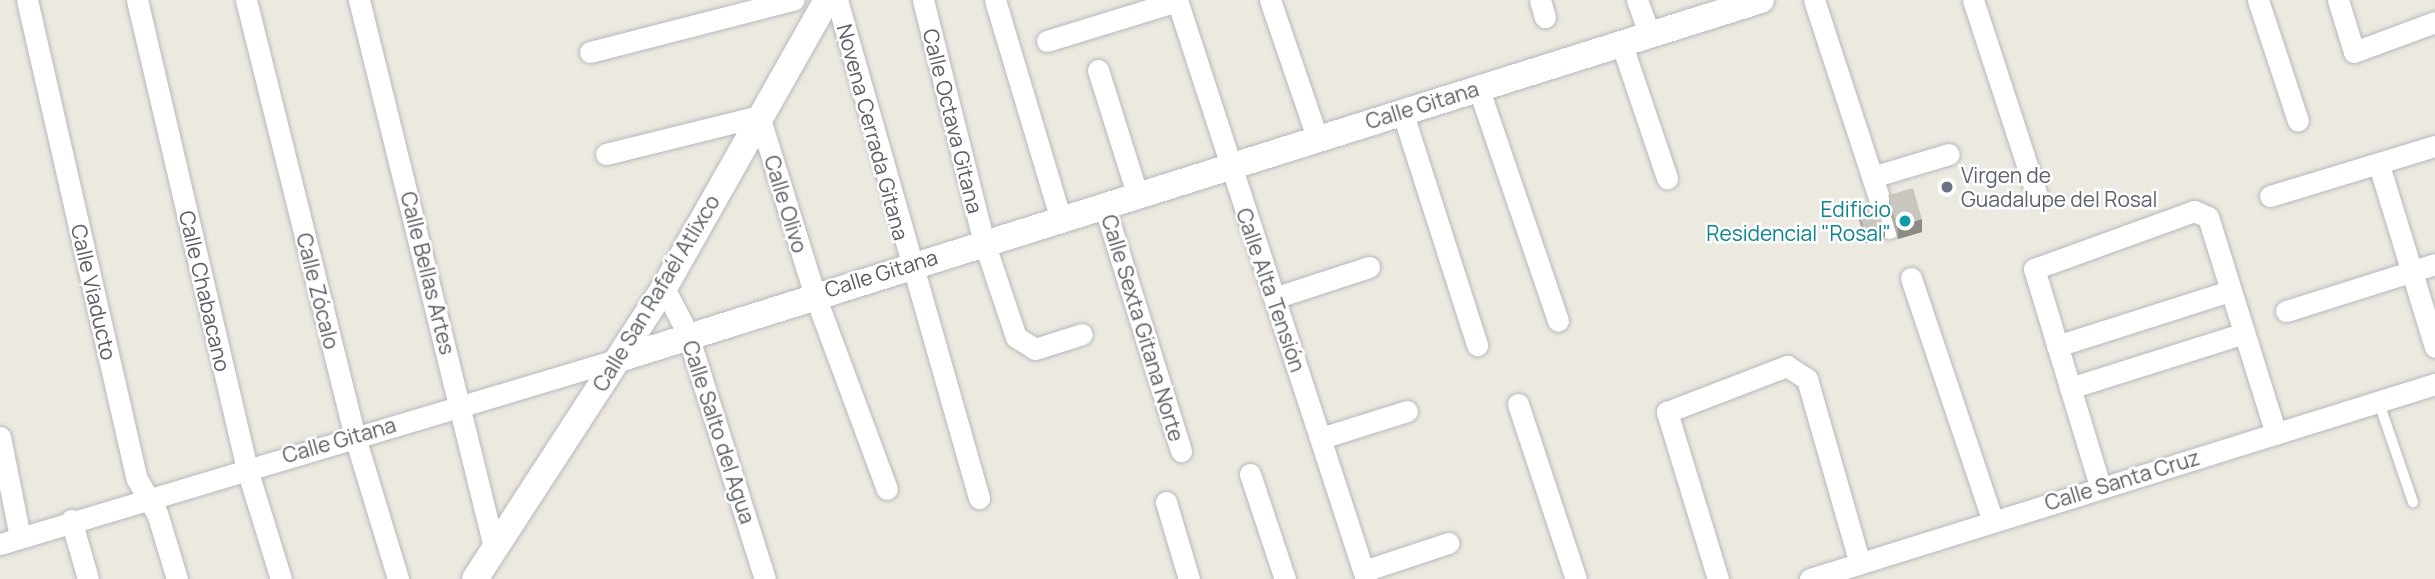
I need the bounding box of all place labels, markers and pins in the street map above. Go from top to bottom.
place label: Virgen de Guadalupe del Rosal [1961,162,2157,212]
marker: Virgen de Guadalupe del Rosal [1939,179,1955,195]
place label: Edificio Residencial "Rosal" [1706,196,1891,246]
marker: Edificio Residencial "Rosal" [1897,213,1913,229]

